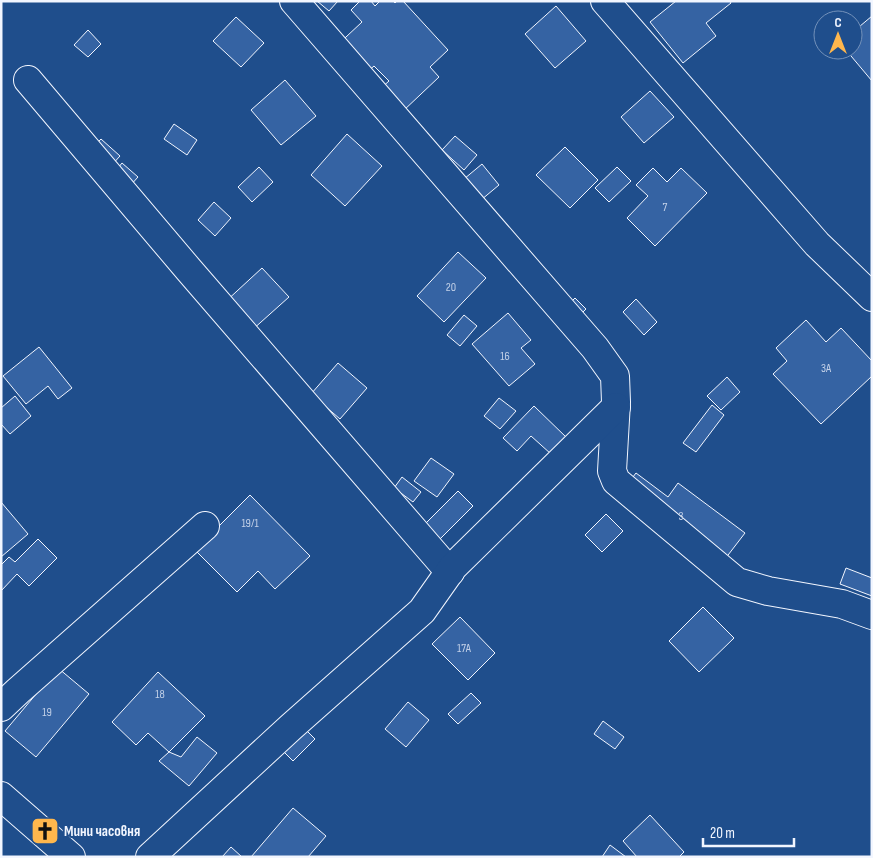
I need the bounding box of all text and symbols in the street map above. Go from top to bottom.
north arrow [813,10,863,60]
text: С [834,14,842,31]
house number: 7 [663,200,668,215]
house number: 20 [446,280,456,295]
house number: 16 [500,349,510,364]
house number: 3А [821,361,832,376]
house number: 3 [678,509,684,524]
house number: 19/1 [241,516,259,531]
house number: 17А [457,641,472,656]
house number: 18 [155,687,165,702]
house number: 19 [42,705,52,720]
church icon: Мини часовня [30,816,60,846]
scale bar [703,816,794,848]
place label: Мини часовня [64,822,140,841]
text: 20 m [710,824,735,843]

